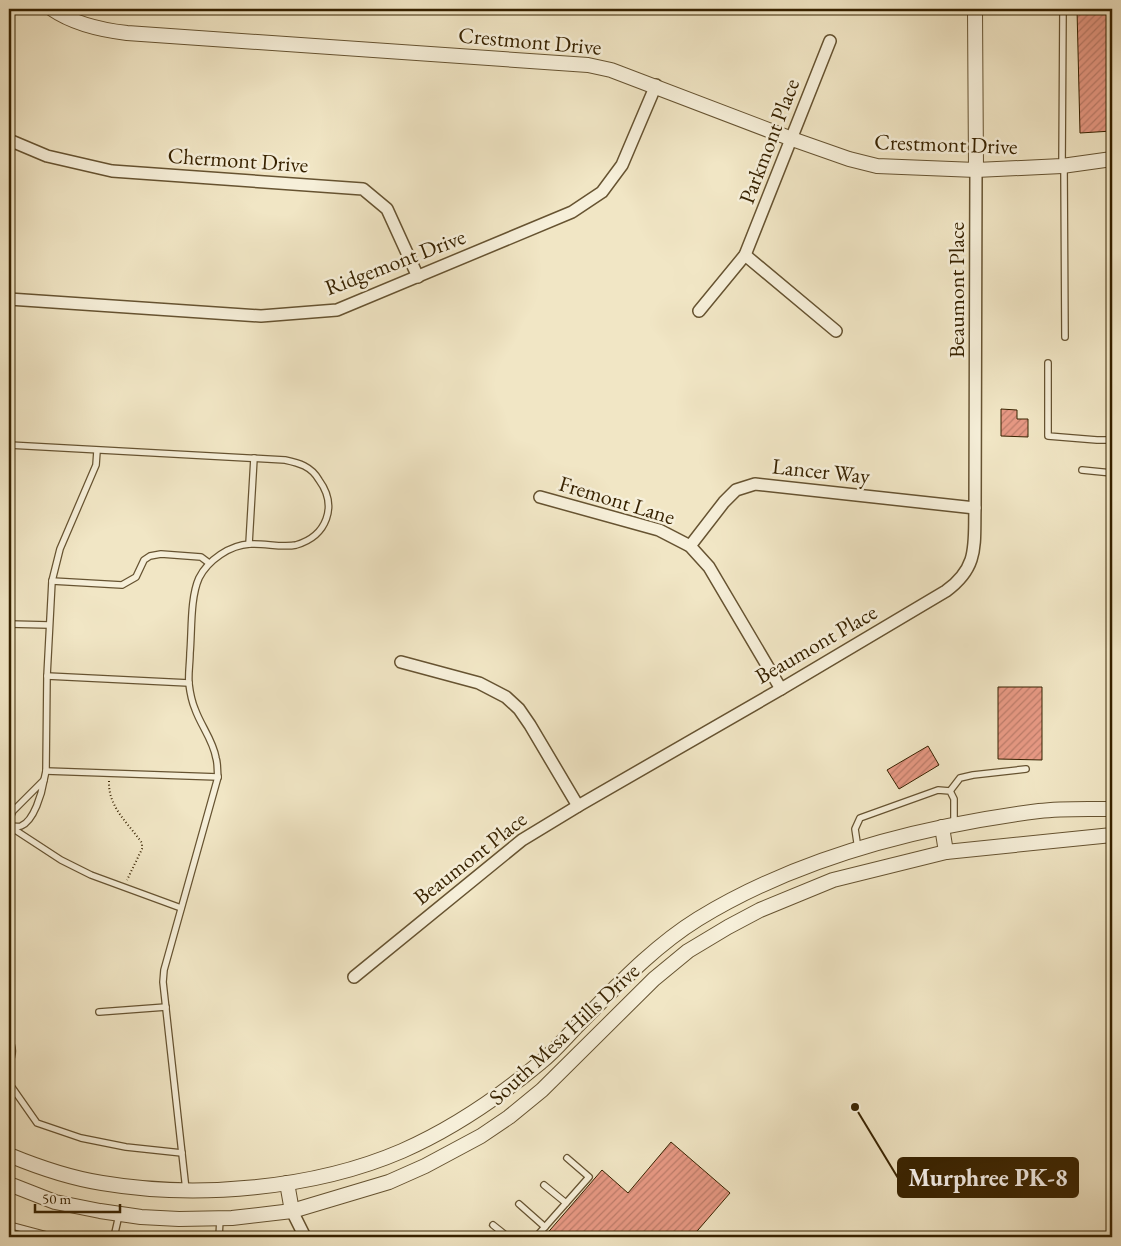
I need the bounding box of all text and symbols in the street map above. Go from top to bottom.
street label: Crestmont Drive [457,20,603,62]
street label: Parkmont Place [732,74,806,208]
street label: Crestmont Drive [874,127,1019,161]
street label: Chermont Drive [167,141,310,179]
street label: Ridgemont Drive [321,222,470,302]
street label: Beaumont Place [942,222,971,358]
street label: Lancer Way [771,451,872,491]
street label: Fremont Lane [555,469,679,532]
street label: Beaumont Place [750,597,883,691]
street label: Beaumont Place [407,804,533,911]
street label: South Mesa Hills Drive [482,956,646,1111]
callout: Murphree PK-8 [898,1158,1078,1197]
text: Murphree PK-8 [908,1162,1068,1193]
scale bar [35,1181,120,1213]
text: 50 m [42,1189,71,1208]

